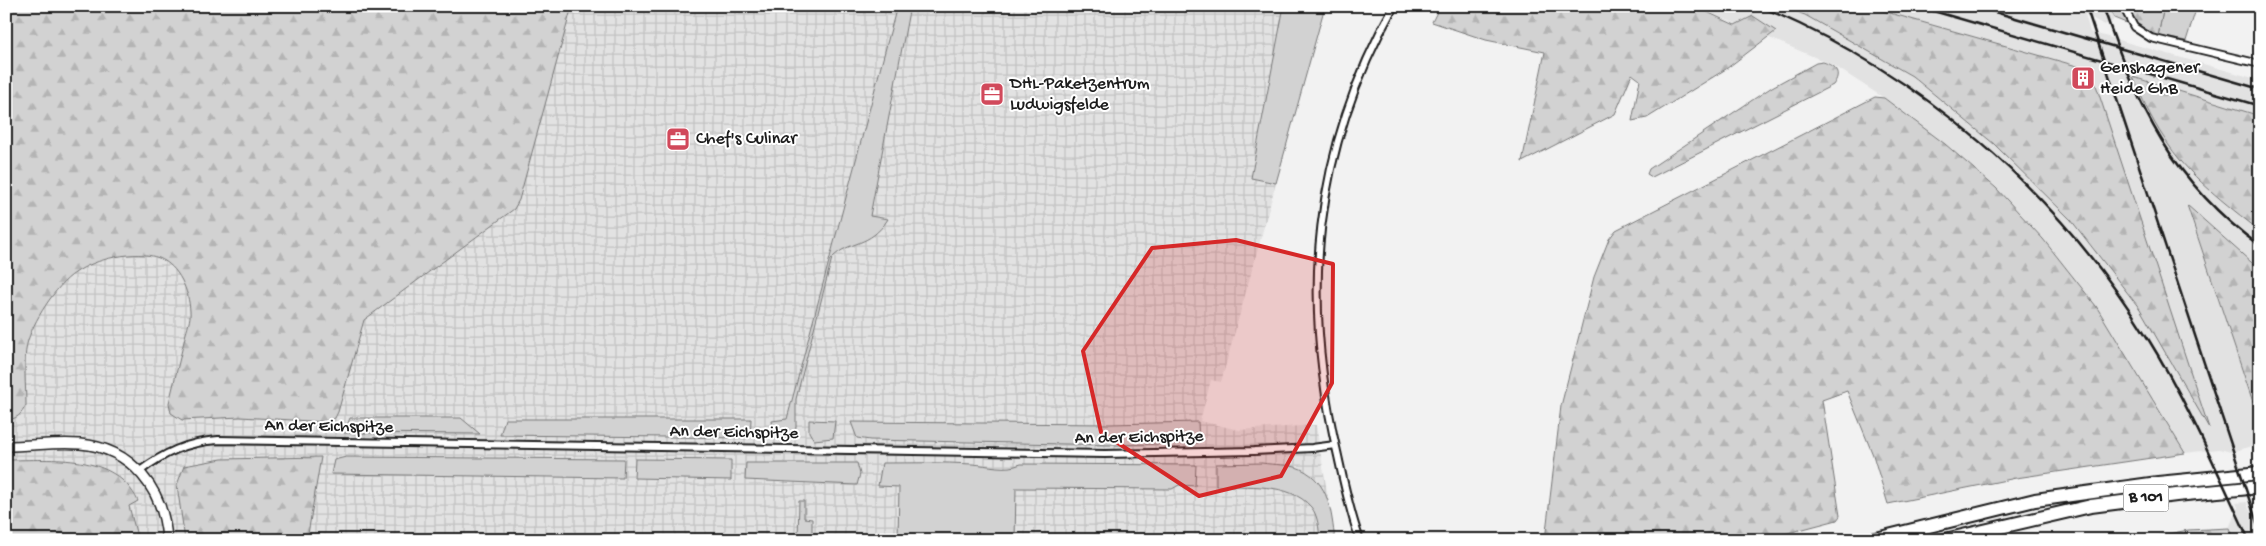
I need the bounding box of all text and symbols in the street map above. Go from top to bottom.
place label: Genshagener Heide GhB [2100,58,2201,100]
building icon: Genshagener Heide GhB [2070,65,2096,91]
place label: DHL-Paketzentrum Ludwigsfelde [1009,74,1150,116]
office icon: DHL-Paketzentrum Ludwigsfelde [979,81,1005,107]
office icon: Chef's Culinar [665,126,691,152]
place label: Chef's Culinar [696,129,798,150]
street label: An der Eichspitze [264,415,394,439]
street label: An der Eichspitze [669,421,799,445]
street label: An der Eichspitze [1074,426,1204,450]
road number: B 101 [2124,484,2168,512]

